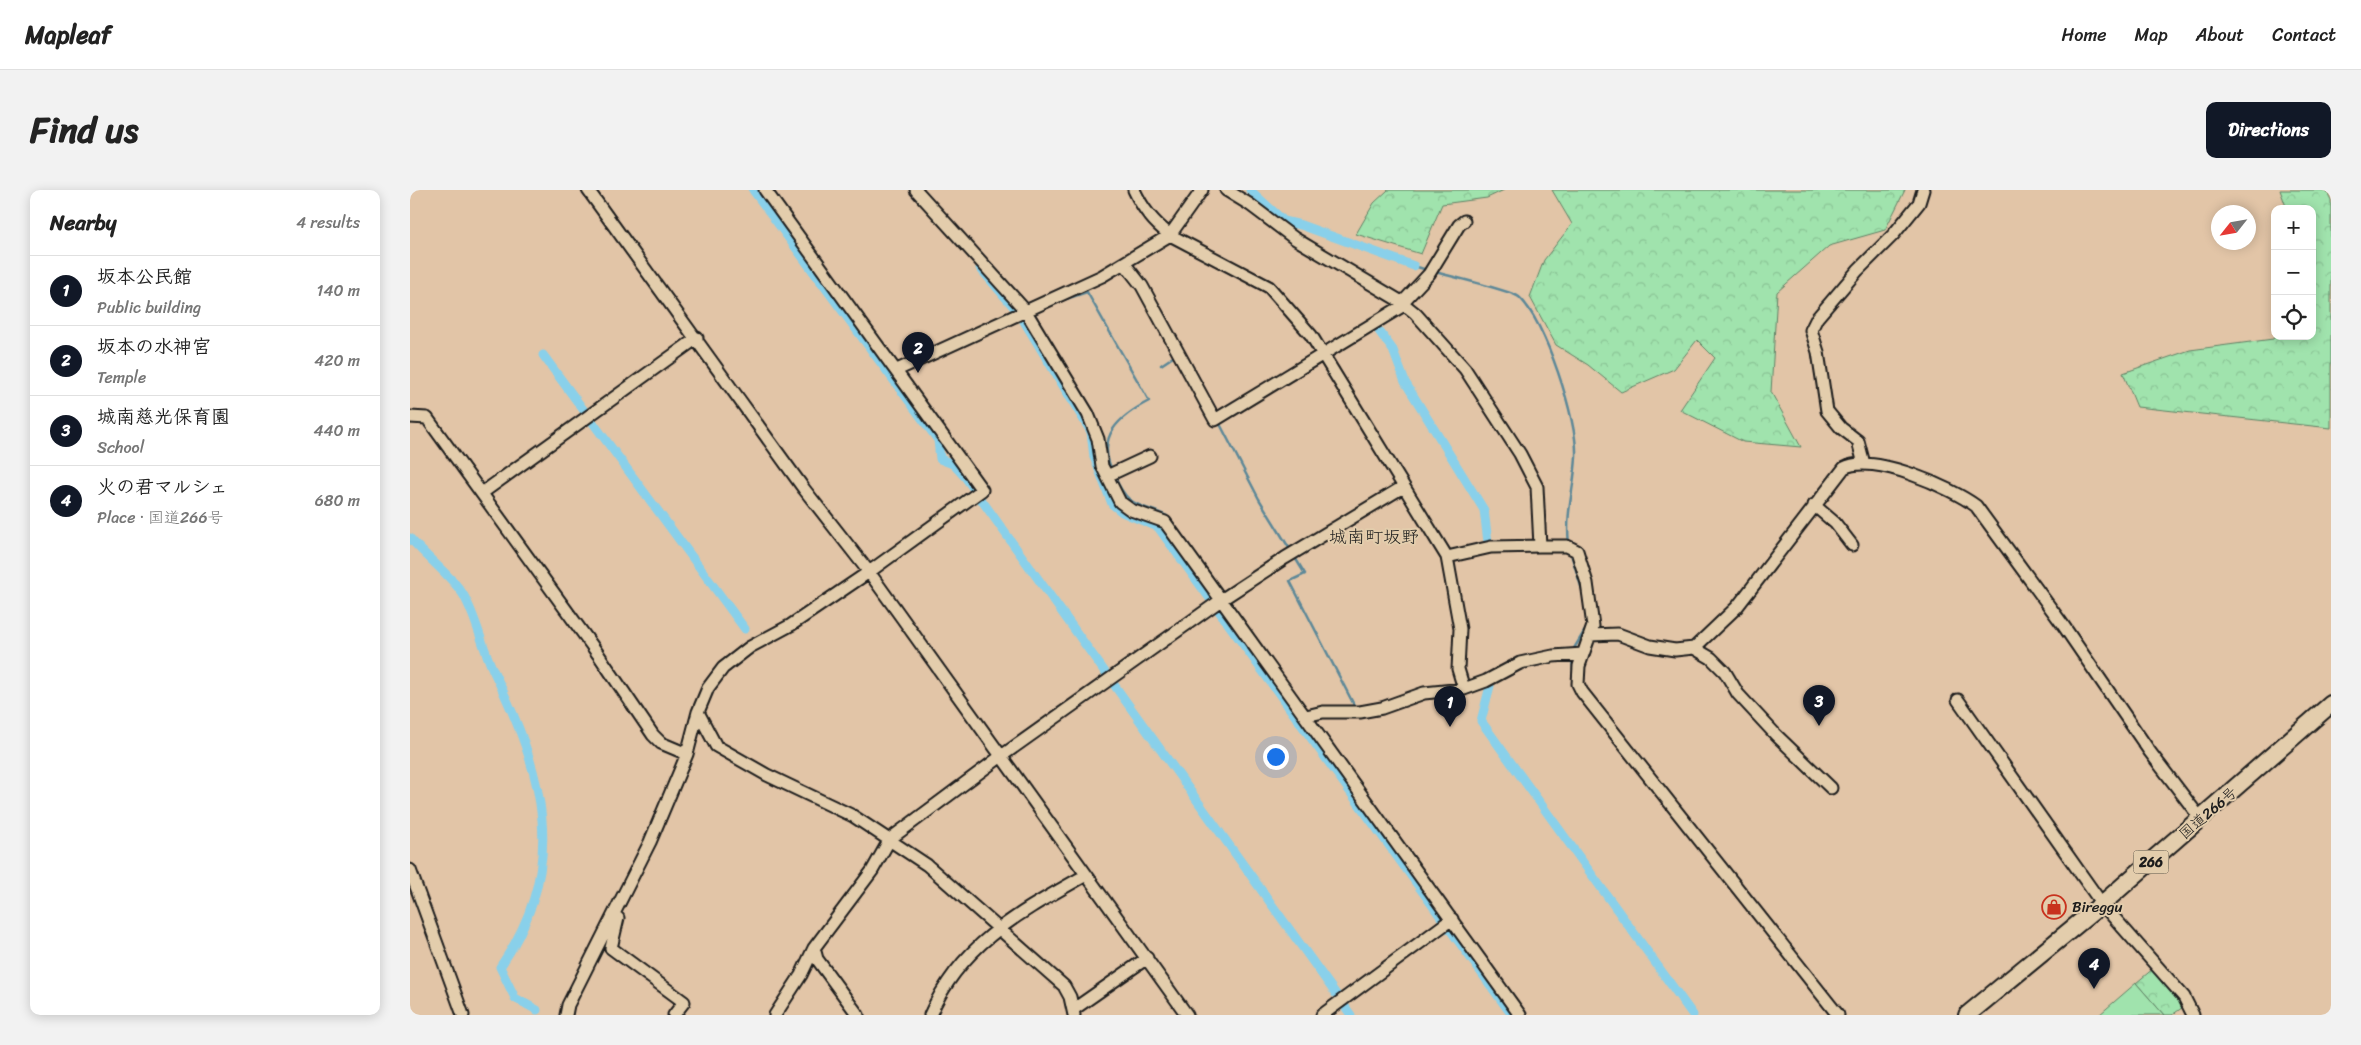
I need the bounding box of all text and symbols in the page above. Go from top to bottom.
text: Mapleaf [25,14,111,56]
text: Home [2062,19,2107,51]
text: Map [2135,19,2168,51]
text: About [2196,19,2244,51]
text: Contact [2272,19,2336,51]
text: Find us [30,99,138,161]
button: Directions [2206,102,2331,158]
text: Nearby [50,204,116,242]
north arrow [2211,205,2256,250]
map controls [2271,205,2316,340]
button: + [2271,205,2316,250]
text: 4 results [296,208,360,237]
button: − [2271,250,2316,295]
text: 坂本公民館 [97,260,192,293]
text: 1 [63,276,69,305]
text: 140 m [317,276,360,305]
text: Public building [97,293,201,322]
button: locate [2271,295,2316,340]
text: 坂本の水神宮 [97,330,211,363]
pin: 2 [902,332,934,373]
text: 2 [61,346,71,375]
text: 420 m [314,346,360,375]
text: Temple [97,363,146,392]
text: 城南慈光保育園 [97,400,230,433]
text: 3 [62,416,70,445]
text: 440 m [313,416,360,445]
text: School [97,433,144,462]
text: 火の君マルシェ [97,470,228,503]
text: 4 [61,486,71,515]
text: 680 m [315,486,360,515]
text: Place · 国道266号 [97,503,224,532]
district label: 城南町坂野 [1329,521,1419,553]
pin: 3 [1803,685,1835,726]
pin: 1 [1434,686,1466,727]
your location [1263,744,1289,770]
street label: 国道266号 [2173,780,2243,846]
road number: 266 [2134,850,2168,874]
shop icon: Bireggu [2041,894,2067,920]
place label: Bireggu [2072,894,2123,920]
pin: 4 [2078,948,2110,989]

